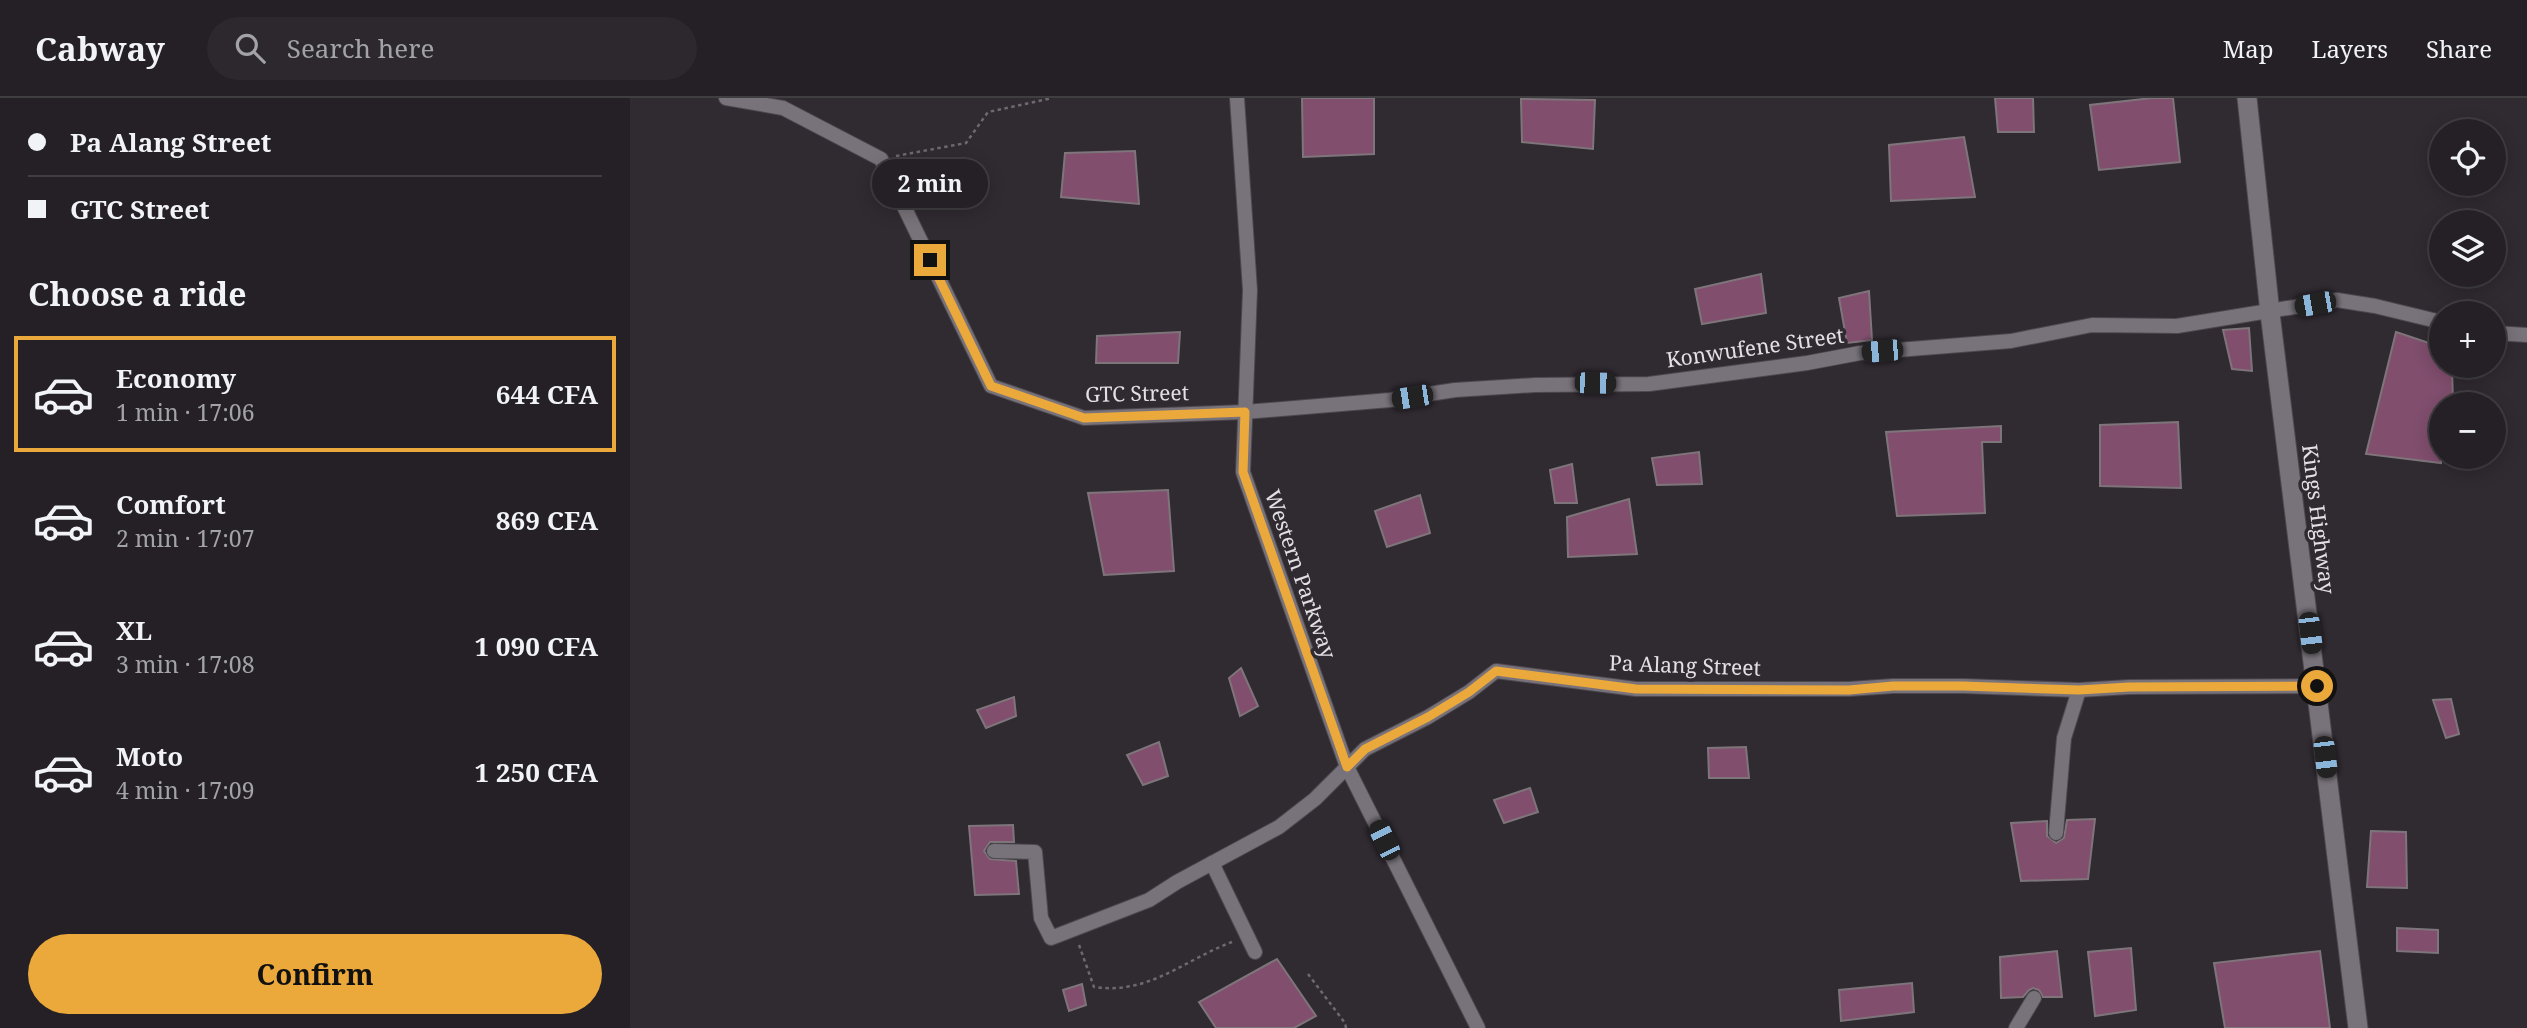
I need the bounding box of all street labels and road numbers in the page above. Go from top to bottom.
street label: Konwufene Street [1664,321,1846,373]
street label: GTC Street [1085,378,1189,408]
street label: Kings Highway [2296,443,2342,596]
street label: Western Parkway [1259,486,1343,662]
street label: Pa Alang Street [1609,648,1761,682]

